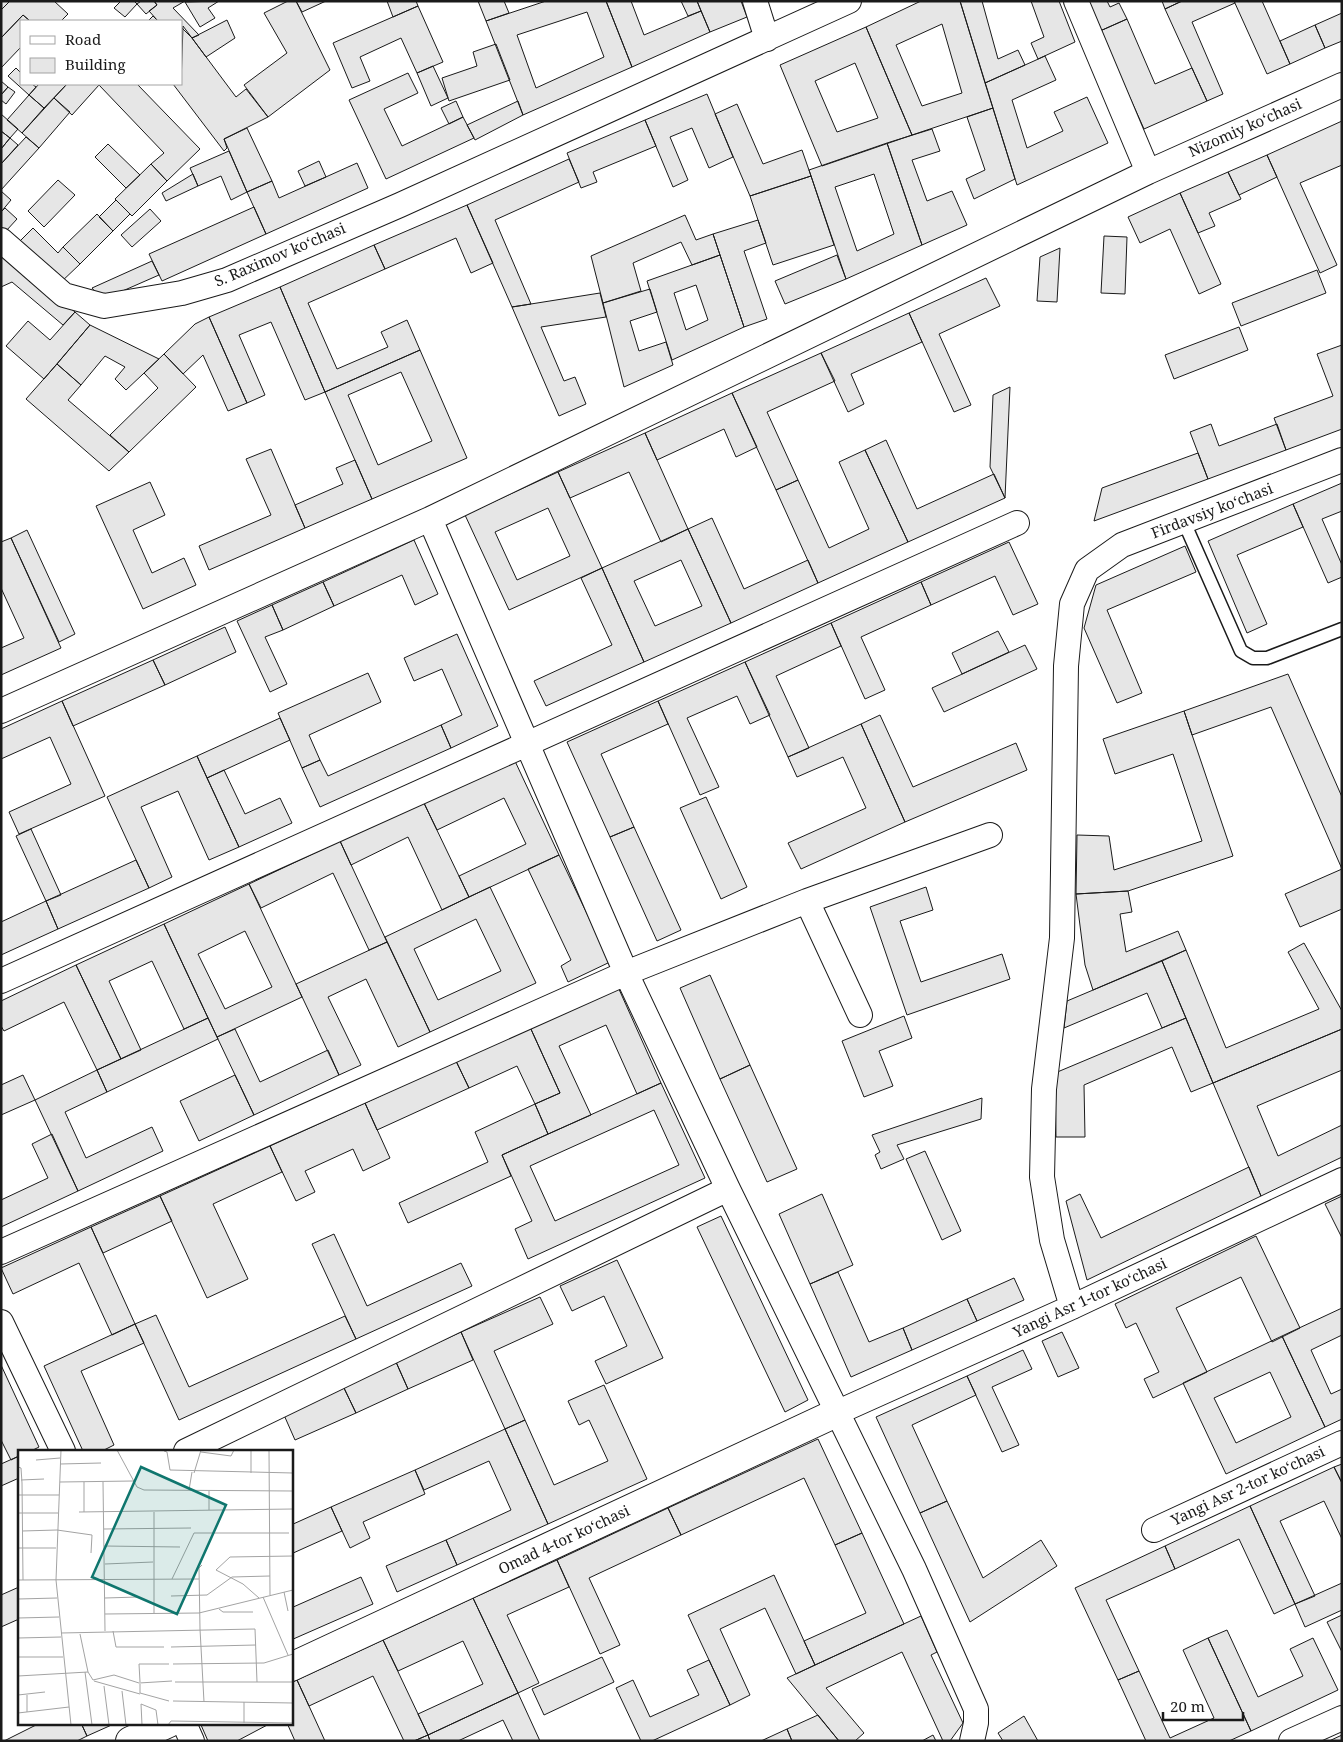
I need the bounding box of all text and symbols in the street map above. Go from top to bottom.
legend [20,20,182,85]
text: Road [65,29,101,49]
text: Building [65,54,126,74]
street label: Nizomiy koʻchasi [1185,93,1304,161]
street label: S. Raximov koʻchasi [211,217,348,291]
street label: Firdavsiy koʻchasi [1148,478,1276,542]
street label: Yangi Asr 1-tor koʻchasi [1009,1253,1170,1342]
street label: Yangi Asr 2-tor koʻchasi [1167,1441,1328,1530]
inset map [18,1450,292,1724]
street label: Omad 4-tor koʻchasi [495,1500,633,1578]
scale bar [1163,1690,1243,1722]
text: 20 m [1170,1696,1205,1716]

